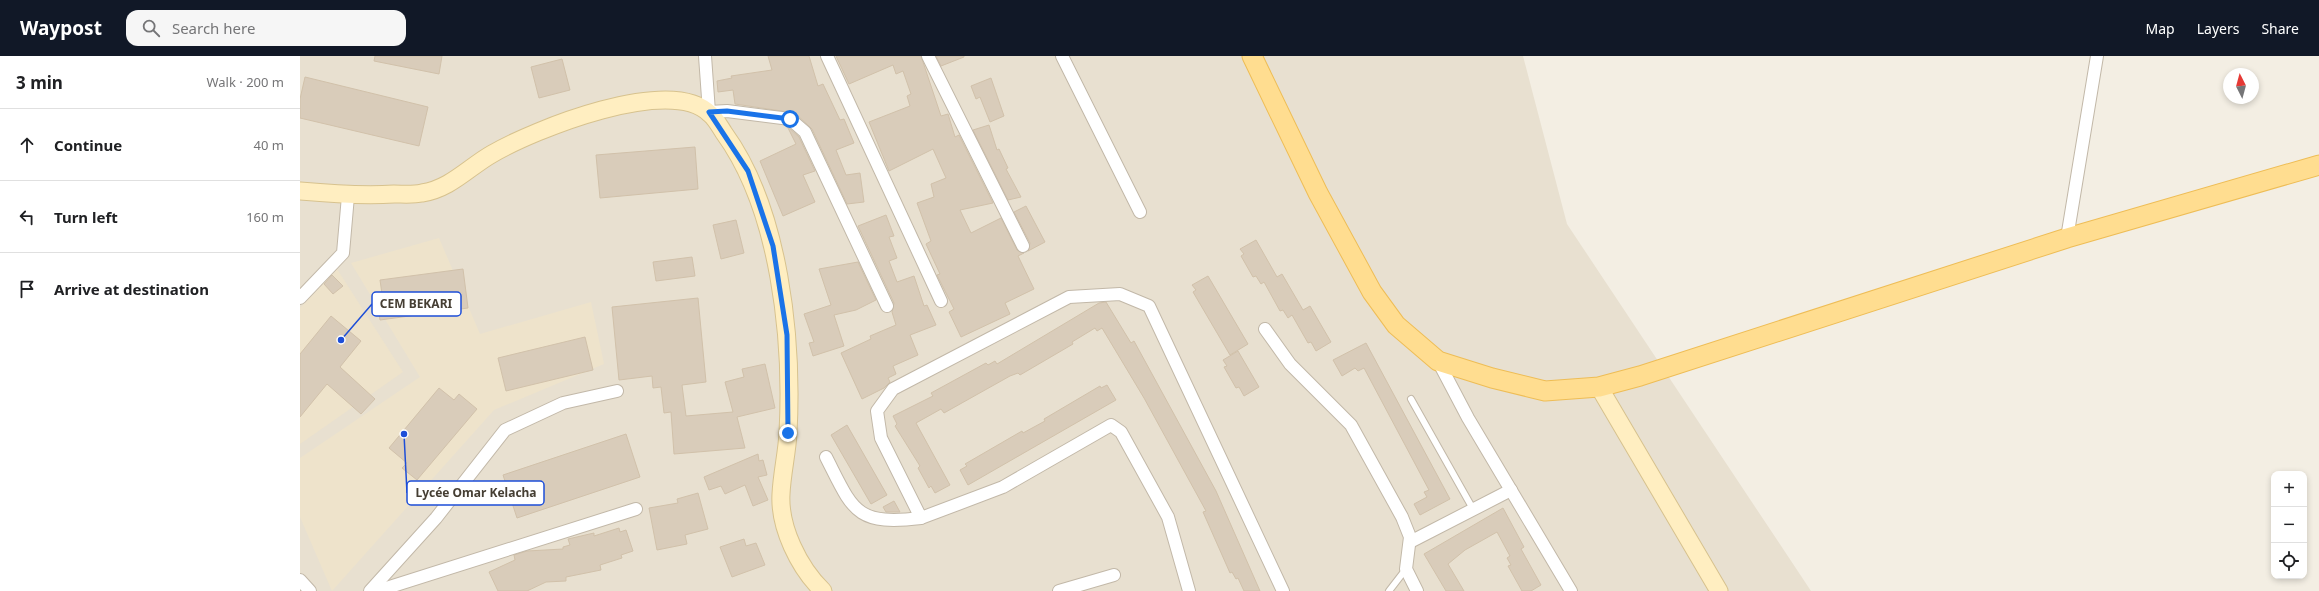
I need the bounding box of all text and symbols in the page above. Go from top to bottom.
search box [126,10,406,46]
text: Waypost [20,15,102,41]
icon: search [140,17,162,39]
text: Search here [172,18,255,38]
text: Map [2146,19,2175,38]
text: Layers [2197,19,2239,38]
text: Share [2261,19,2299,38]
north arrow [2223,68,2259,104]
text: 3 min [16,71,63,94]
text: Walk · 200 m [206,73,284,91]
route start [781,110,799,128]
icon: ahead [16,134,38,156]
text: Continue [54,135,122,155]
text: 40 m [254,136,284,154]
icon: left [16,206,38,228]
text: Turn left [54,207,118,227]
text: 160 m [246,208,284,226]
icon: arrive [16,278,38,300]
text: Arrive at destination [54,279,209,299]
callout: CEM BEKARI [372,292,461,316]
text: CEM BEKARI [380,295,453,312]
route end [779,424,797,442]
map controls [2271,471,2307,579]
button: + [2271,471,2307,507]
callout: Lycée Omar Kelacha [407,481,544,505]
text: Lycée Omar Kelacha [415,484,537,501]
button: − [2271,507,2307,543]
button: locate [2271,543,2307,579]

